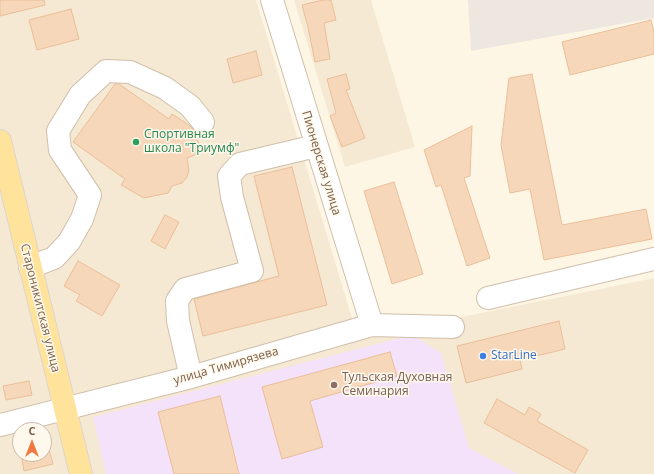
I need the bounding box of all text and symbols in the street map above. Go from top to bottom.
street label: Пионерская улица [298,109,344,217]
place label: Спортивная школа "Триумф" [144,128,239,156]
marker: Спортивная школа "Триумф" [131,137,141,147]
street label: Староникитская улица [17,242,63,374]
street label: улица Тимирязева [172,344,280,388]
place label: StarLine [491,349,537,363]
marker: StarLine [478,351,488,361]
place label: Тульская Духовная Семинария [342,371,452,399]
marker: Тульская Духовная Семинария [329,380,339,390]
north arrow [12,422,52,462]
text: С [28,423,36,438]

